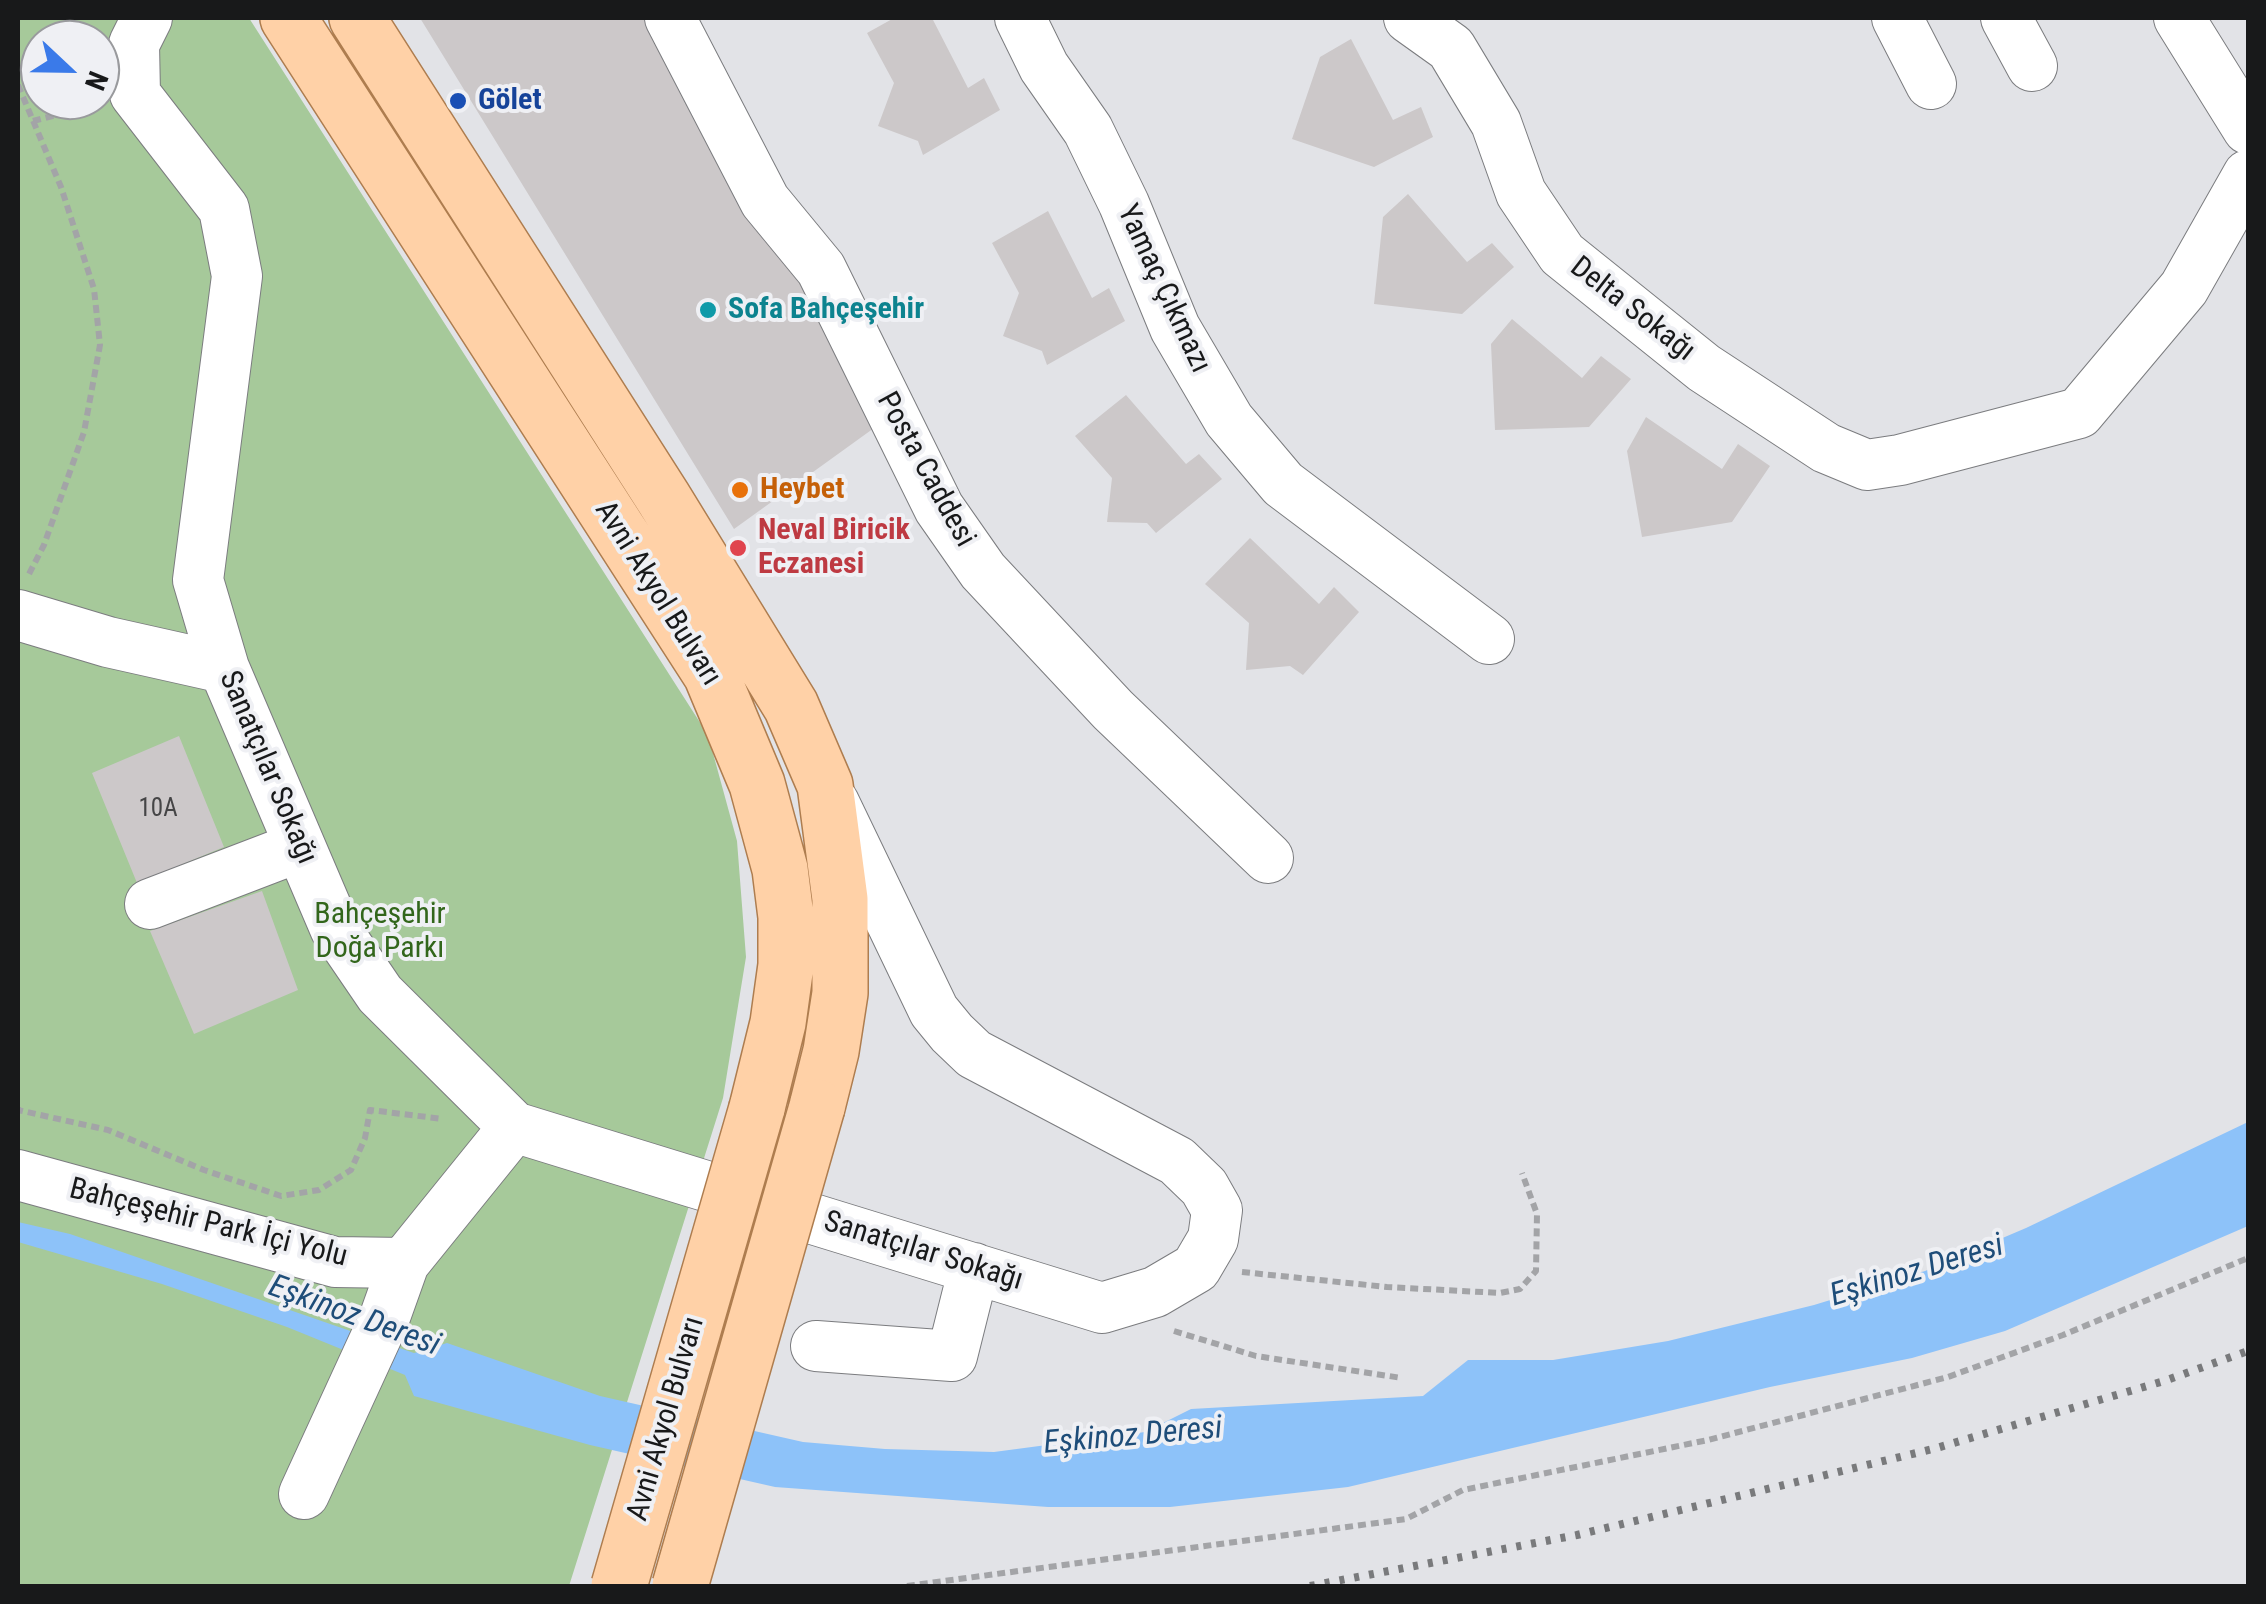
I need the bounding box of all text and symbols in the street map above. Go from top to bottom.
north arrow [20,20,120,120]
text: N [78,67,115,95]
place label: Gölet [478,83,542,119]
marker: Gölet [447,90,469,112]
street label: Yamaç Çıkmazı [1108,199,1218,379]
street label: Delta Sokağı [1562,250,1702,370]
place label: Sofa Bahçeşehir [728,292,924,328]
marker: Sofa Bahçeşehir [697,299,719,321]
street label: Posta Caddesi [868,386,982,554]
place label: Heybet [760,472,844,508]
marker: Heybet [729,479,751,501]
street label: Avni Akyol Bulvarı [586,495,728,693]
place label: Neval Biricik Eczanesi [758,513,910,584]
marker: Neval Biricik Eczanesi [727,537,749,559]
street label: Sanatçılar Sokağı [210,666,324,870]
house number: 10A [138,795,178,825]
park label: Bahçeşehir Doğa Parkı [314,897,446,968]
street label: Bahçeşehir Park İçi Yolu [65,1172,351,1276]
street label: Sanatçılar Sokağı [819,1205,1027,1299]
water label: Eşkinoz Deresi [1826,1227,2008,1317]
water label: Eşkinoz Deresi [263,1268,445,1366]
street label: Avni Akyol Bulvarı [621,1313,713,1525]
water label: Eşkinoz Deresi [1042,1410,1224,1464]

